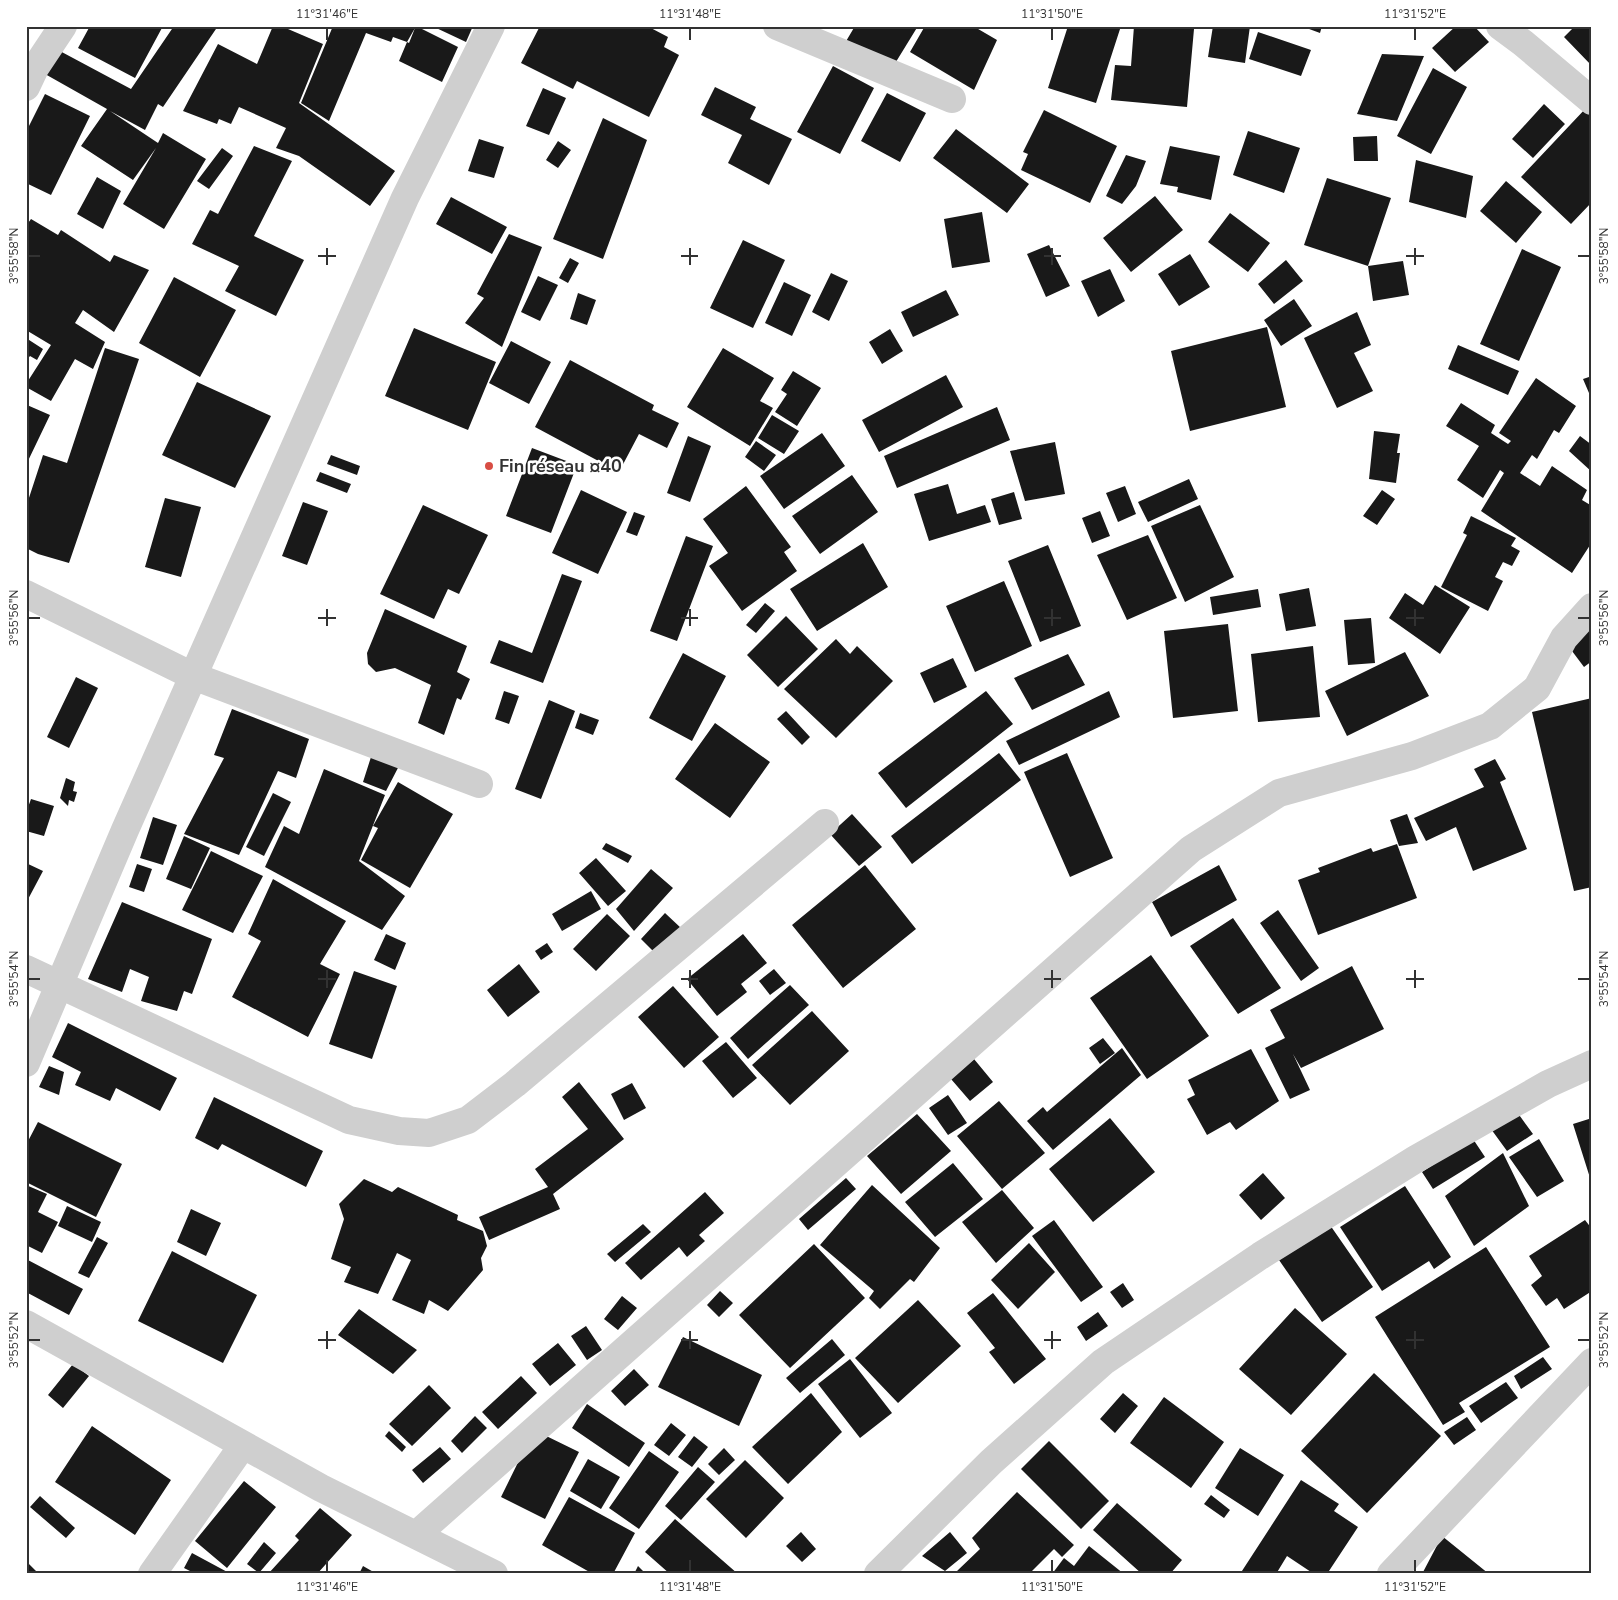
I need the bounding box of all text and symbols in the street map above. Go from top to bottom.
text: 11°31'46"E [296,6,358,22]
text: 11°31'48"E [659,6,721,22]
text: 11°31'50"E [1021,6,1083,22]
text: 11°31'52"E [1384,6,1446,22]
text: 3°55'58"N [6,228,22,284]
text: 3°55'58"N [1596,228,1612,284]
place label: Fin réseau ¤40 [499,454,622,478]
marker: Fin réseau ¤40 [483,460,495,472]
text: 3°55'56"N [6,590,22,646]
text: 3°55'56"N [1596,590,1612,646]
text: 3°55'54"N [6,951,22,1007]
text: 3°55'54"N [1596,951,1612,1007]
text: 3°55'52"N [6,1312,22,1368]
text: 3°55'52"N [1596,1312,1612,1368]
text: 11°31'46"E [296,1579,358,1595]
text: 11°31'48"E [659,1579,721,1595]
text: 11°31'50"E [1021,1579,1083,1595]
text: 11°31'52"E [1384,1579,1446,1595]

